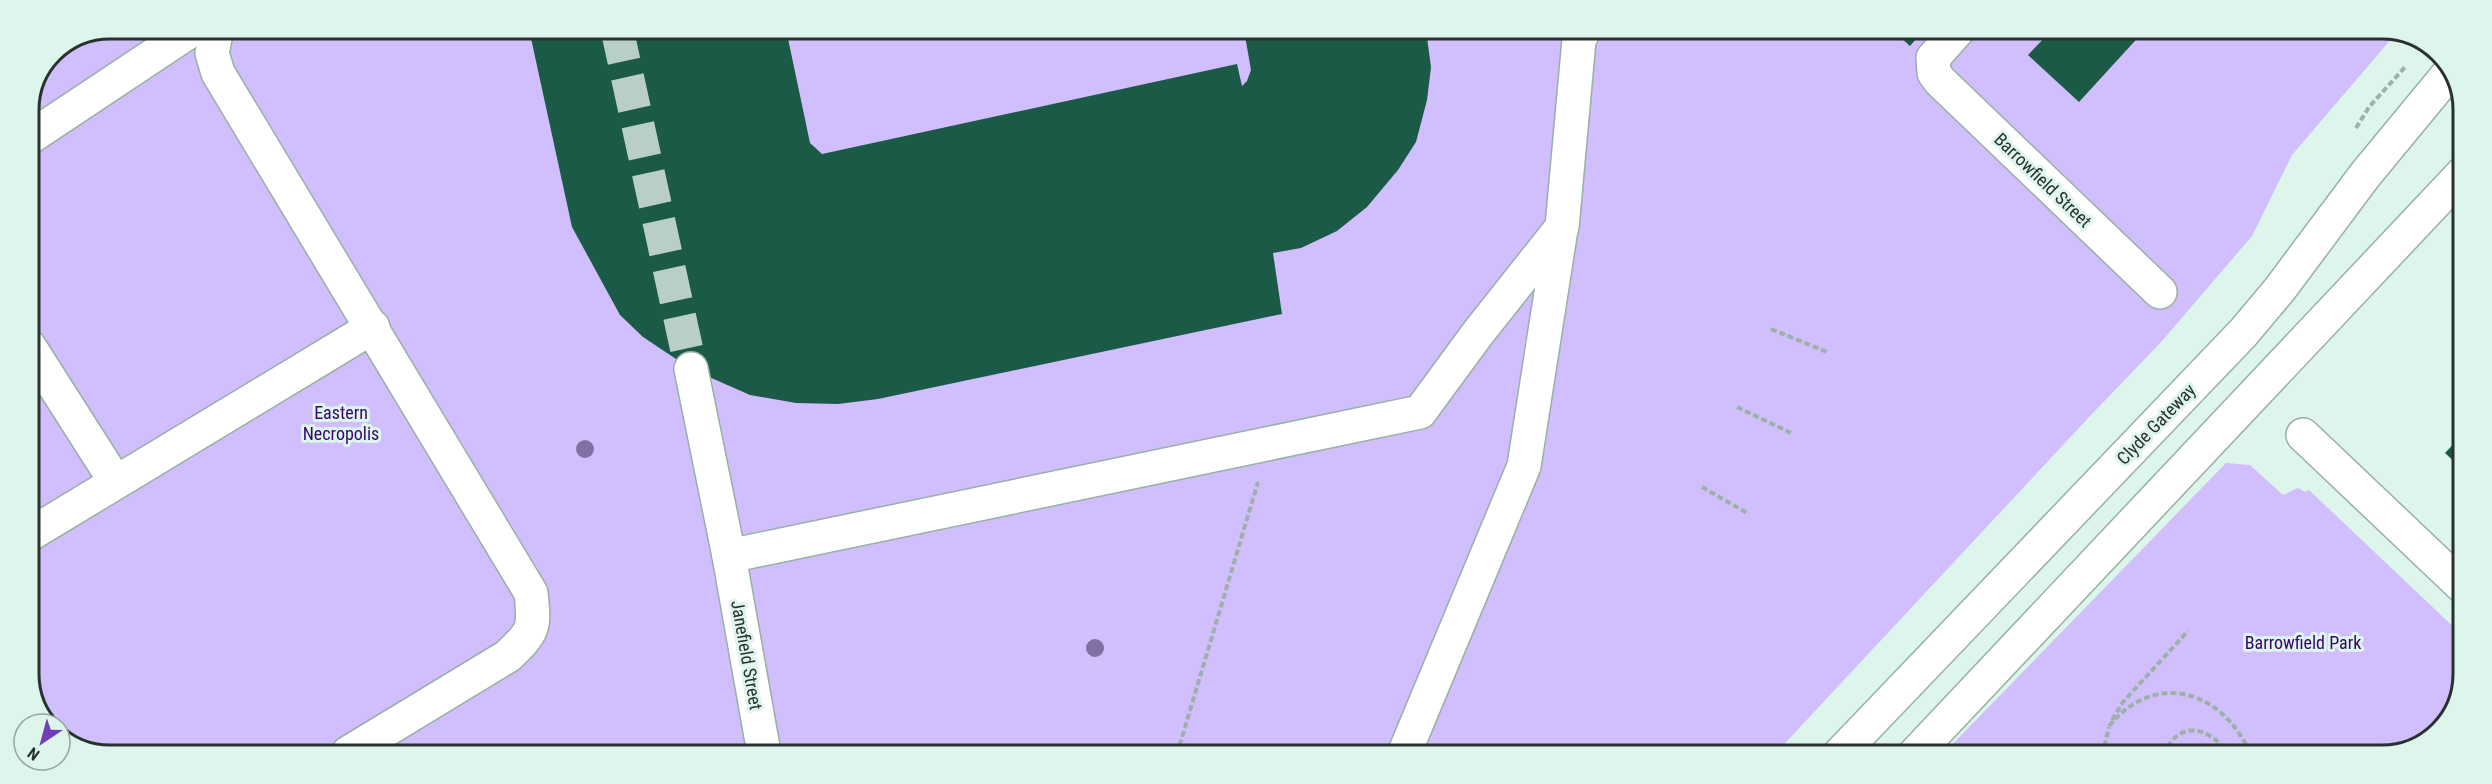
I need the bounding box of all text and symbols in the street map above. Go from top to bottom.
street label: Barrowfield Street [1990,128,2096,232]
street label: Clyde Gateway [2112,379,2200,469]
park label: Eastern Necropolis [303,402,379,444]
street label: Janefield Street [727,598,767,712]
park label: Barrowfield Park [2245,632,2361,653]
north arrow [12,712,72,772]
text: N [24,743,43,764]

